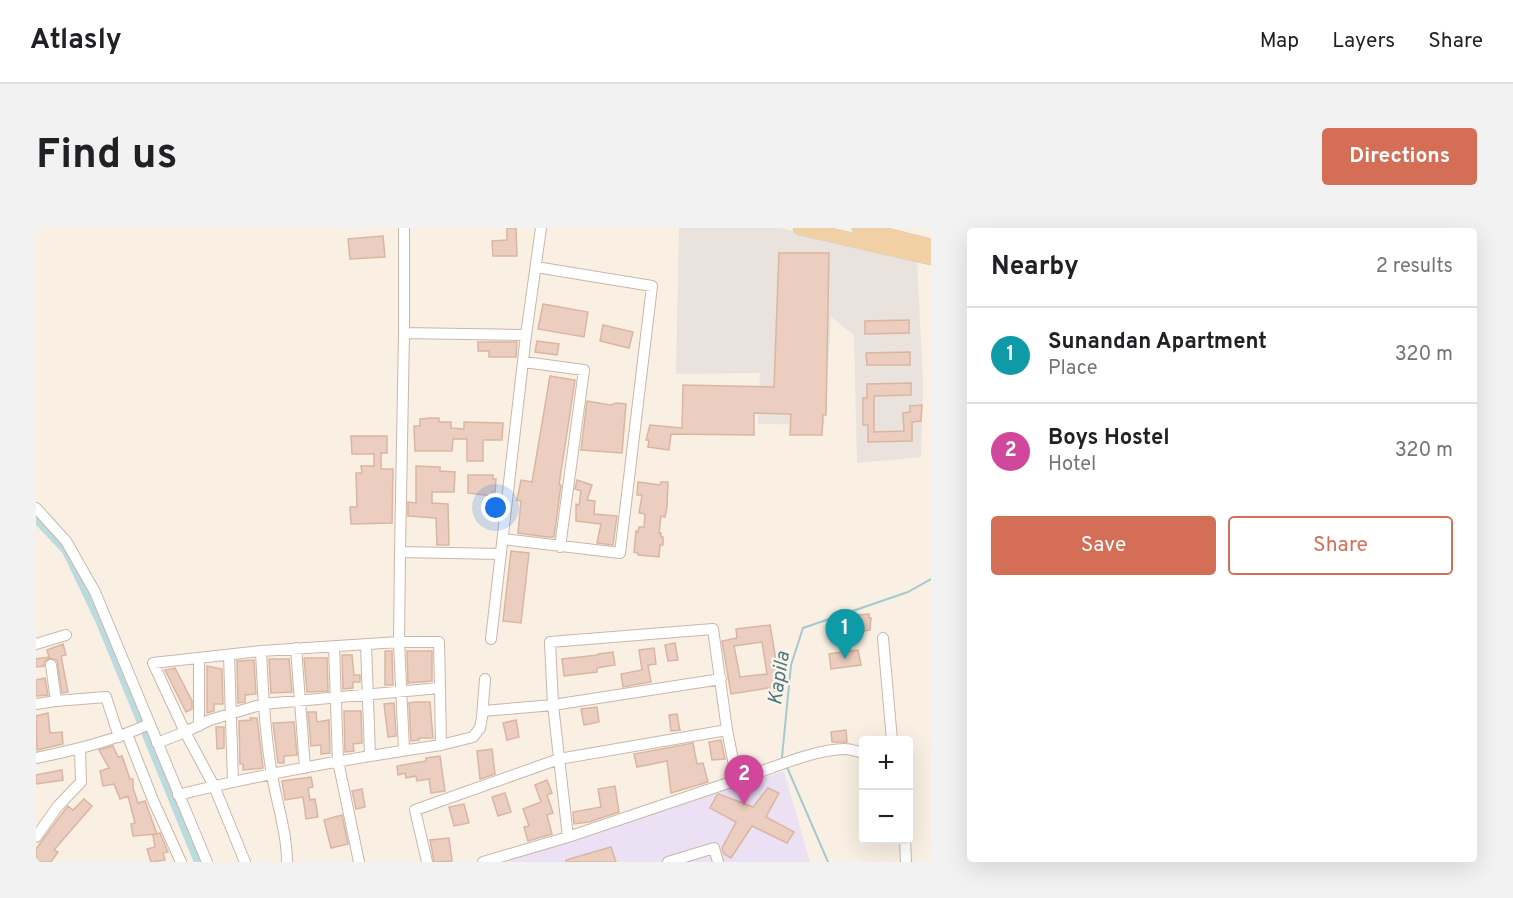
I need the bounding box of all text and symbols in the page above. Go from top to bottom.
text: Atlasly [30,23,122,59]
text: Map [1260,28,1299,55]
text: Layers [1332,28,1395,55]
text: Share [1428,28,1483,55]
button: Directions [1322,128,1477,185]
text: Find us [36,130,177,183]
text: Nearby [991,251,1079,284]
text: 2 results [1376,254,1453,280]
text: Sunandan Apartment [1048,329,1267,356]
text: 1 [1007,342,1015,368]
text: 320 m [1395,342,1453,368]
text: Place [1048,356,1098,382]
text: Boys Hostel [1048,425,1170,452]
text: 2 [1004,438,1017,464]
text: 320 m [1395,438,1453,464]
text: Hotel [1048,452,1096,478]
your location [481,493,510,522]
button: Save [991,516,1216,575]
button: Share [1228,516,1453,575]
pin: 1 [826,610,864,659]
water label: Kapila [763,649,797,707]
map controls [859,736,913,844]
button: + [859,736,913,790]
pin: 2 [724,756,764,805]
button: − [859,790,913,844]

